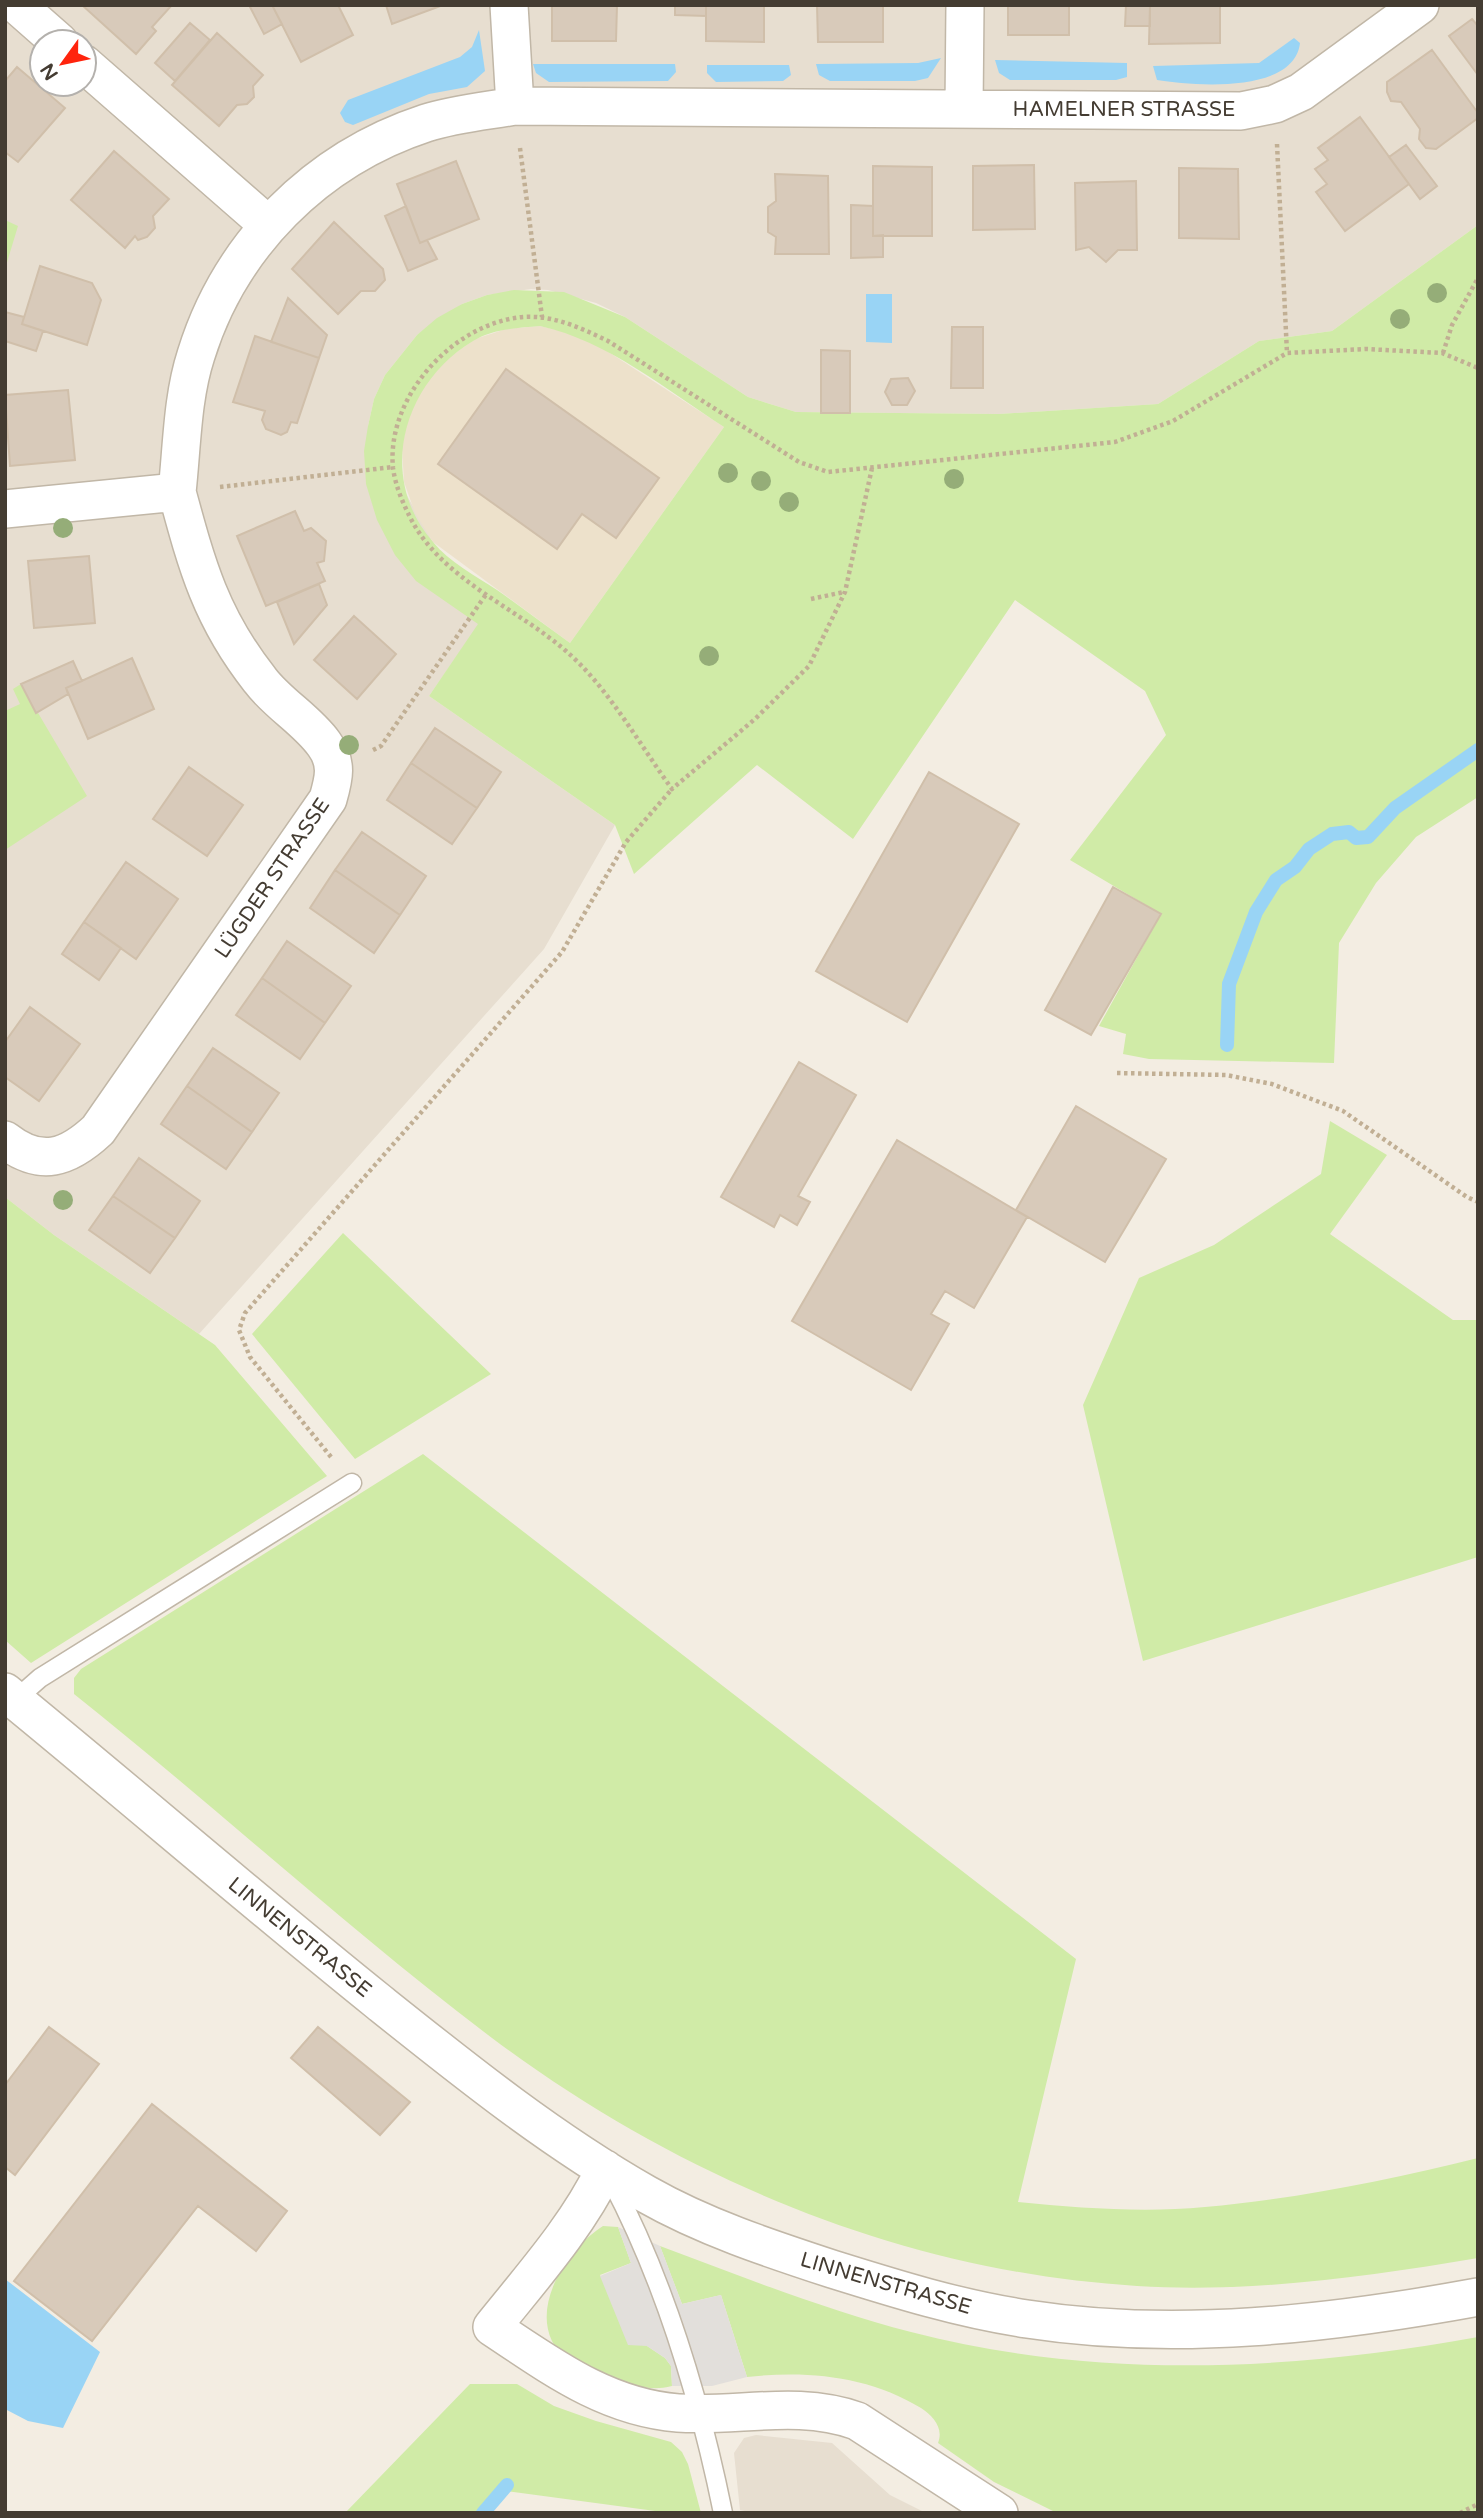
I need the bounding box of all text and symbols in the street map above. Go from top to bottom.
north arrow [28,28,98,98]
text: N [36,59,63,84]
street label: HAMELNER STRASSE [1013,97,1235,122]
street label: LÜGDER STRASSE [210,793,335,963]
street label: LINNENSTRASSE [223,1872,376,2003]
street label: LINNENSTRASSE [797,2247,974,2320]

